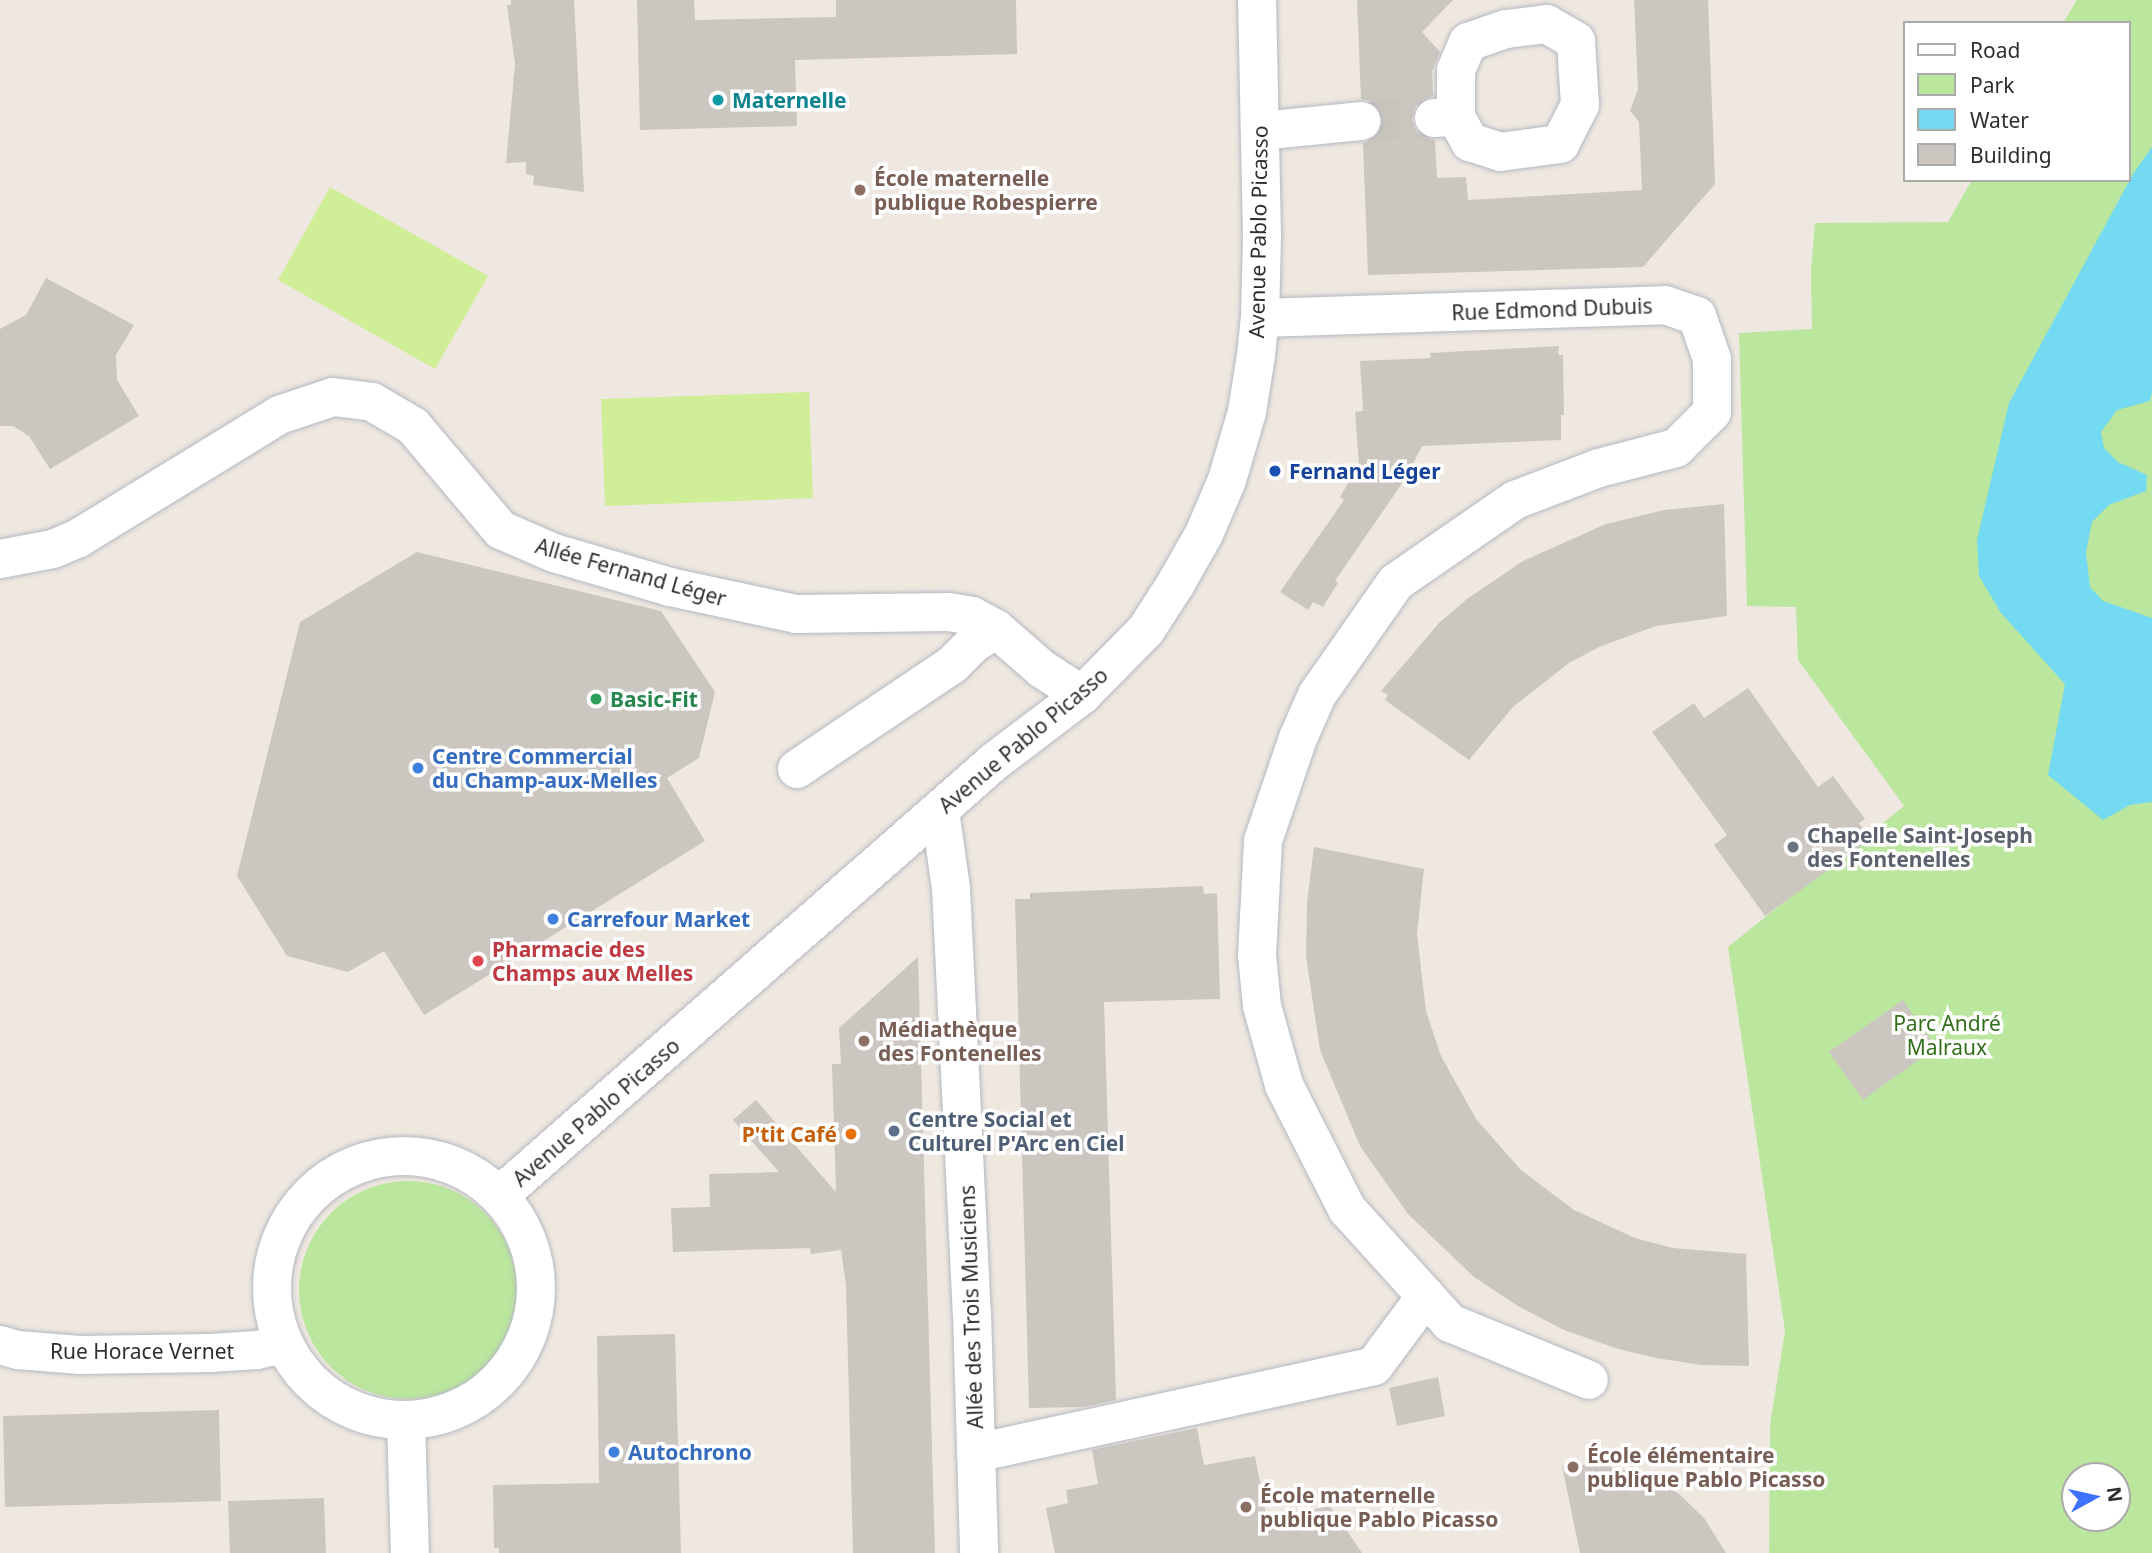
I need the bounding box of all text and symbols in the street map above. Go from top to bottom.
legend [1904,21,2131,182]
text: Road [1970,36,2020,64]
text: Park [1970,71,2014,99]
place label: Maternelle [732,87,847,113]
marker: Maternelle [710,92,726,108]
text: Water [1970,106,2029,134]
street label: Avenue Pablo Picasso [1244,125,1272,339]
text: Building [1970,141,2052,169]
place label: École maternelle publique Robespierre [874,165,1098,215]
marker: École maternelle publique Robespierre [852,182,868,198]
street label: Rue Edmond Dubuis [1451,293,1653,325]
place label: Fernand Léger [1289,458,1441,484]
marker: Fernand Léger [1267,463,1283,479]
street label: Allée Fernand Léger [533,533,729,611]
street label: Avenue Pablo Picasso [933,662,1113,818]
place label: Basic-Fit [610,686,698,712]
marker: Basic-Fit [588,691,604,707]
place label: Centre Commercial du Champ-aux-Melles [432,743,658,793]
marker: Centre Commercial du Champ-aux-Melles [410,760,426,776]
place label: Chapelle Saint-Joseph des Fontenelles [1807,822,2033,872]
marker: Chapelle Saint-Joseph des Fontenelles [1785,839,1801,855]
place label: Carrefour Market [567,906,750,932]
marker: Carrefour Market [545,911,561,927]
place label: Pharmacie des Champs aux Melles [492,936,693,986]
marker: Pharmacie des Champs aux Melles [470,953,486,969]
park label: Parc André Malraux [1893,1010,2001,1060]
place label: Médiathèque des Fontenelles [878,1016,1042,1066]
street label: Avenue Pablo Picasso [507,1033,685,1191]
marker: Médiathèque des Fontenelles [856,1033,872,1049]
place label: Centre Social et Culturel P'Arc en Ciel [908,1106,1125,1156]
place label: P'tit Café [742,1121,837,1147]
marker: Centre Social et Culturel P'Arc en Ciel [886,1123,902,1139]
marker: P'tit Café [843,1126,859,1142]
street label: Allée des Trois Musiciens [954,1185,988,1429]
street label: Rue Horace Vernet [50,1338,234,1364]
place label: Autochrono [628,1439,752,1465]
place label: École élémentaire publique Pablo Picasso [1587,1442,1825,1492]
marker: Autochrono [606,1444,622,1460]
marker: École élémentaire publique Pablo Picasso [1565,1459,1581,1475]
north arrow [2061,1462,2131,1532]
place label: École maternelle publique Pablo Picasso [1260,1482,1498,1532]
text: N [2101,1485,2129,1504]
marker: École maternelle publique Pablo Picasso [1238,1499,1254,1515]

